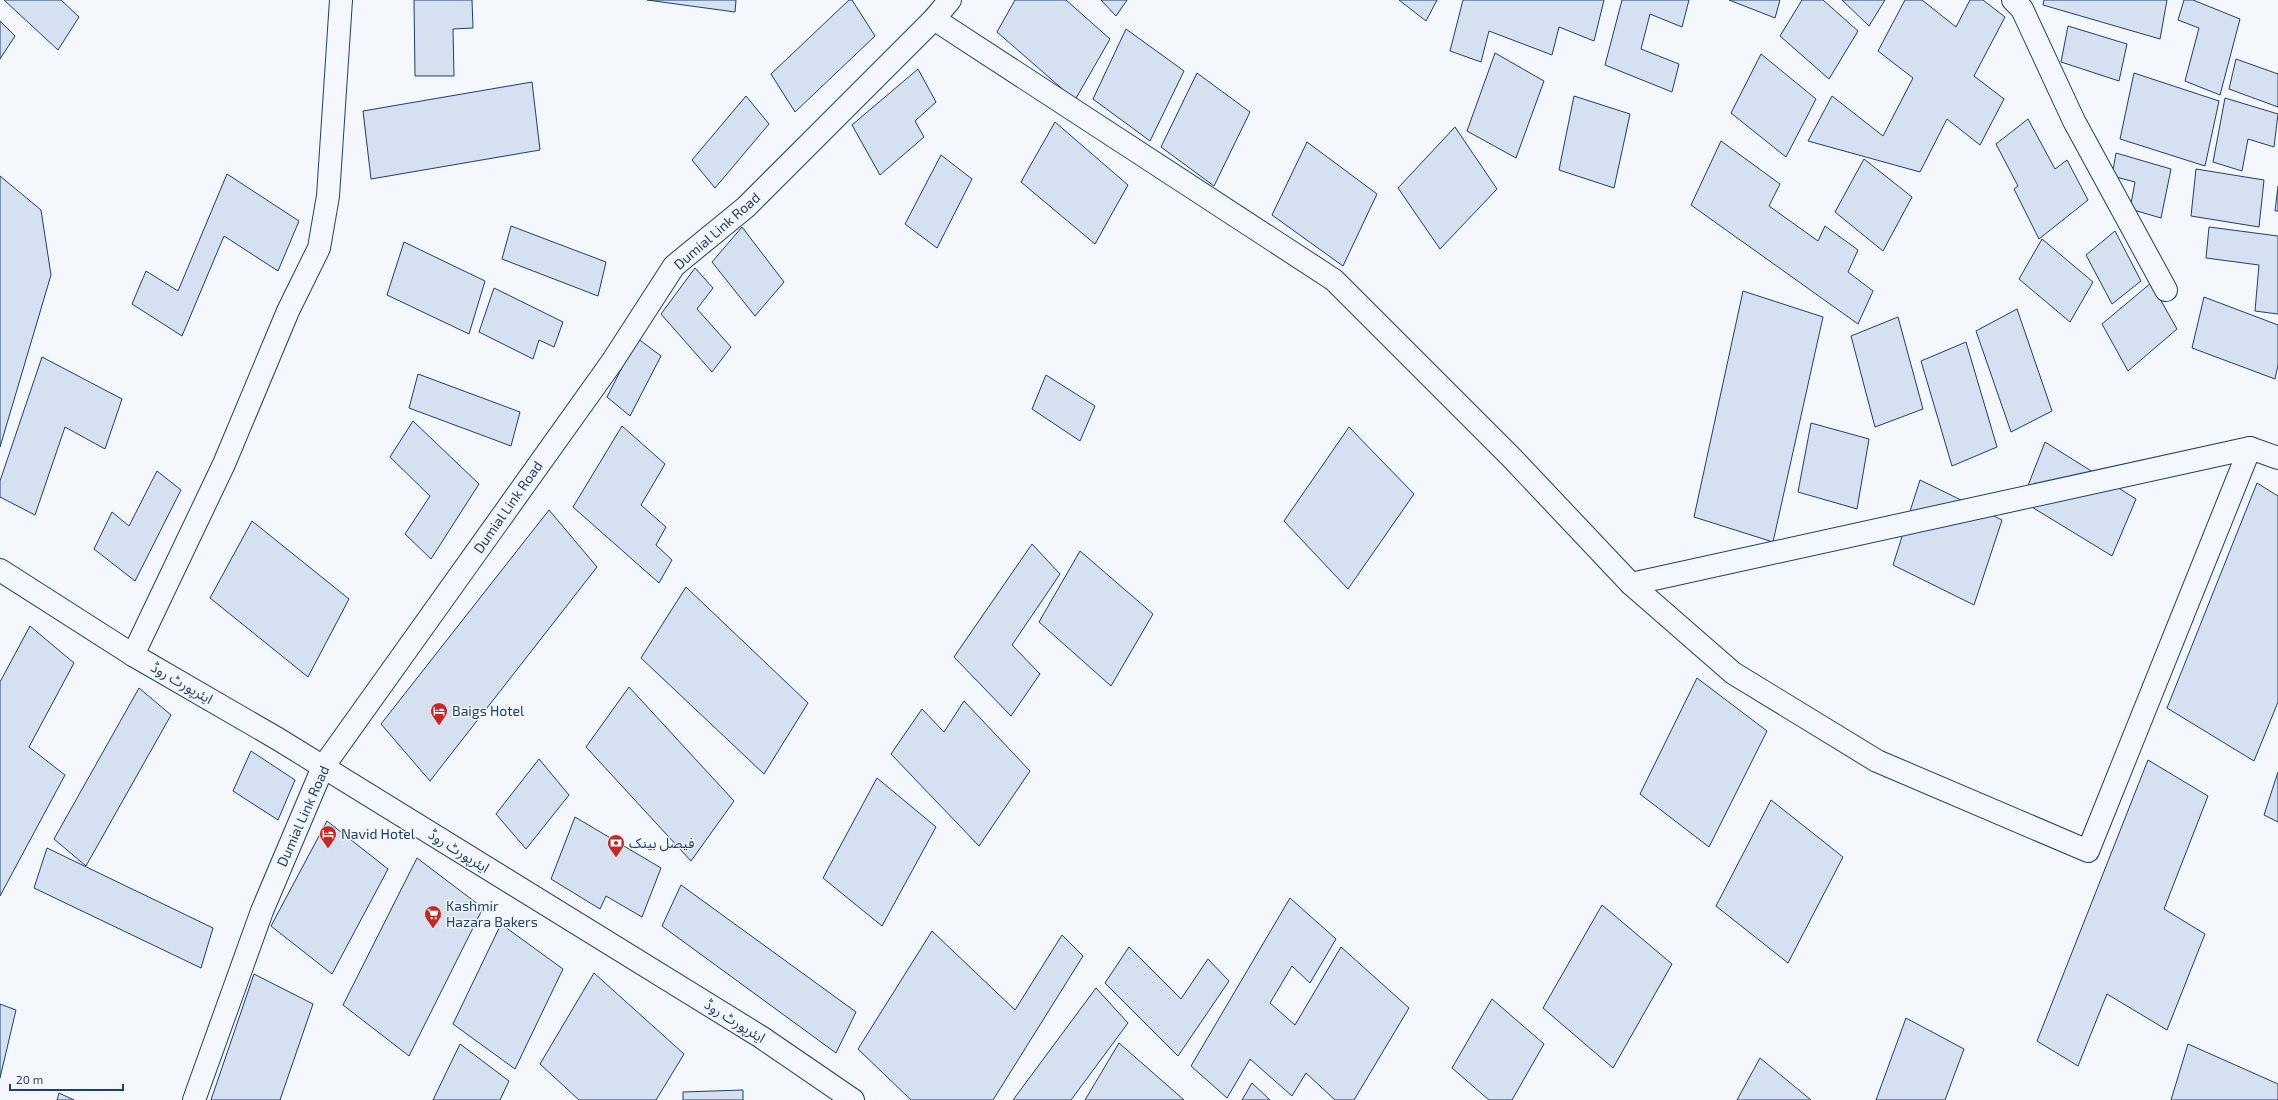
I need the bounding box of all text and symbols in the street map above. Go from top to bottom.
street label: Dumial Link Road [670,189,763,273]
street label: Dumial Link Road [469,457,546,556]
street label: ایئرپورٹ روڈ [147,658,216,709]
hotel icon: Baigs Hotel [429,701,449,726]
place label: Baigs Hotel [452,702,525,719]
street label: Dumial Link Road [273,763,332,869]
hotel icon: Navid Hotel [318,824,338,849]
place label: Navid Hotel [341,825,416,842]
street label: ایئرپورٹ روڈ [425,825,493,878]
bank icon: فیصل بینک [606,833,626,858]
place label: فیصل بینک [629,834,695,852]
place label: Kashmir Hazara Bakers [446,897,538,930]
supermarket icon: Kashmir Hazara Bakers [423,904,443,929]
street label: ایئرپورٹ روڈ [701,995,769,1048]
scale bar [10,1066,123,1092]
text: 20 m [16,1072,43,1086]

